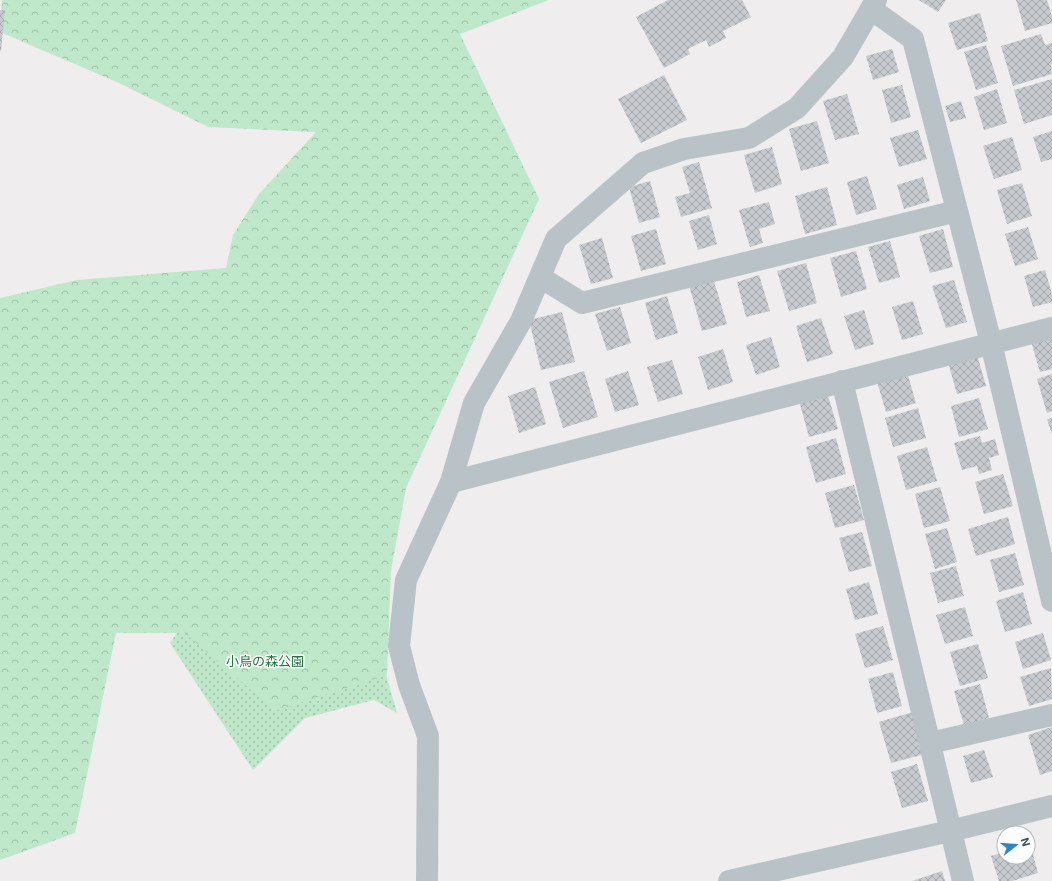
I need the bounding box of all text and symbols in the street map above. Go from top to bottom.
park label: 小鳥の森公園 [226,653,304,669]
north arrow [996,825,1036,865]
text: N [1018,836,1033,848]

